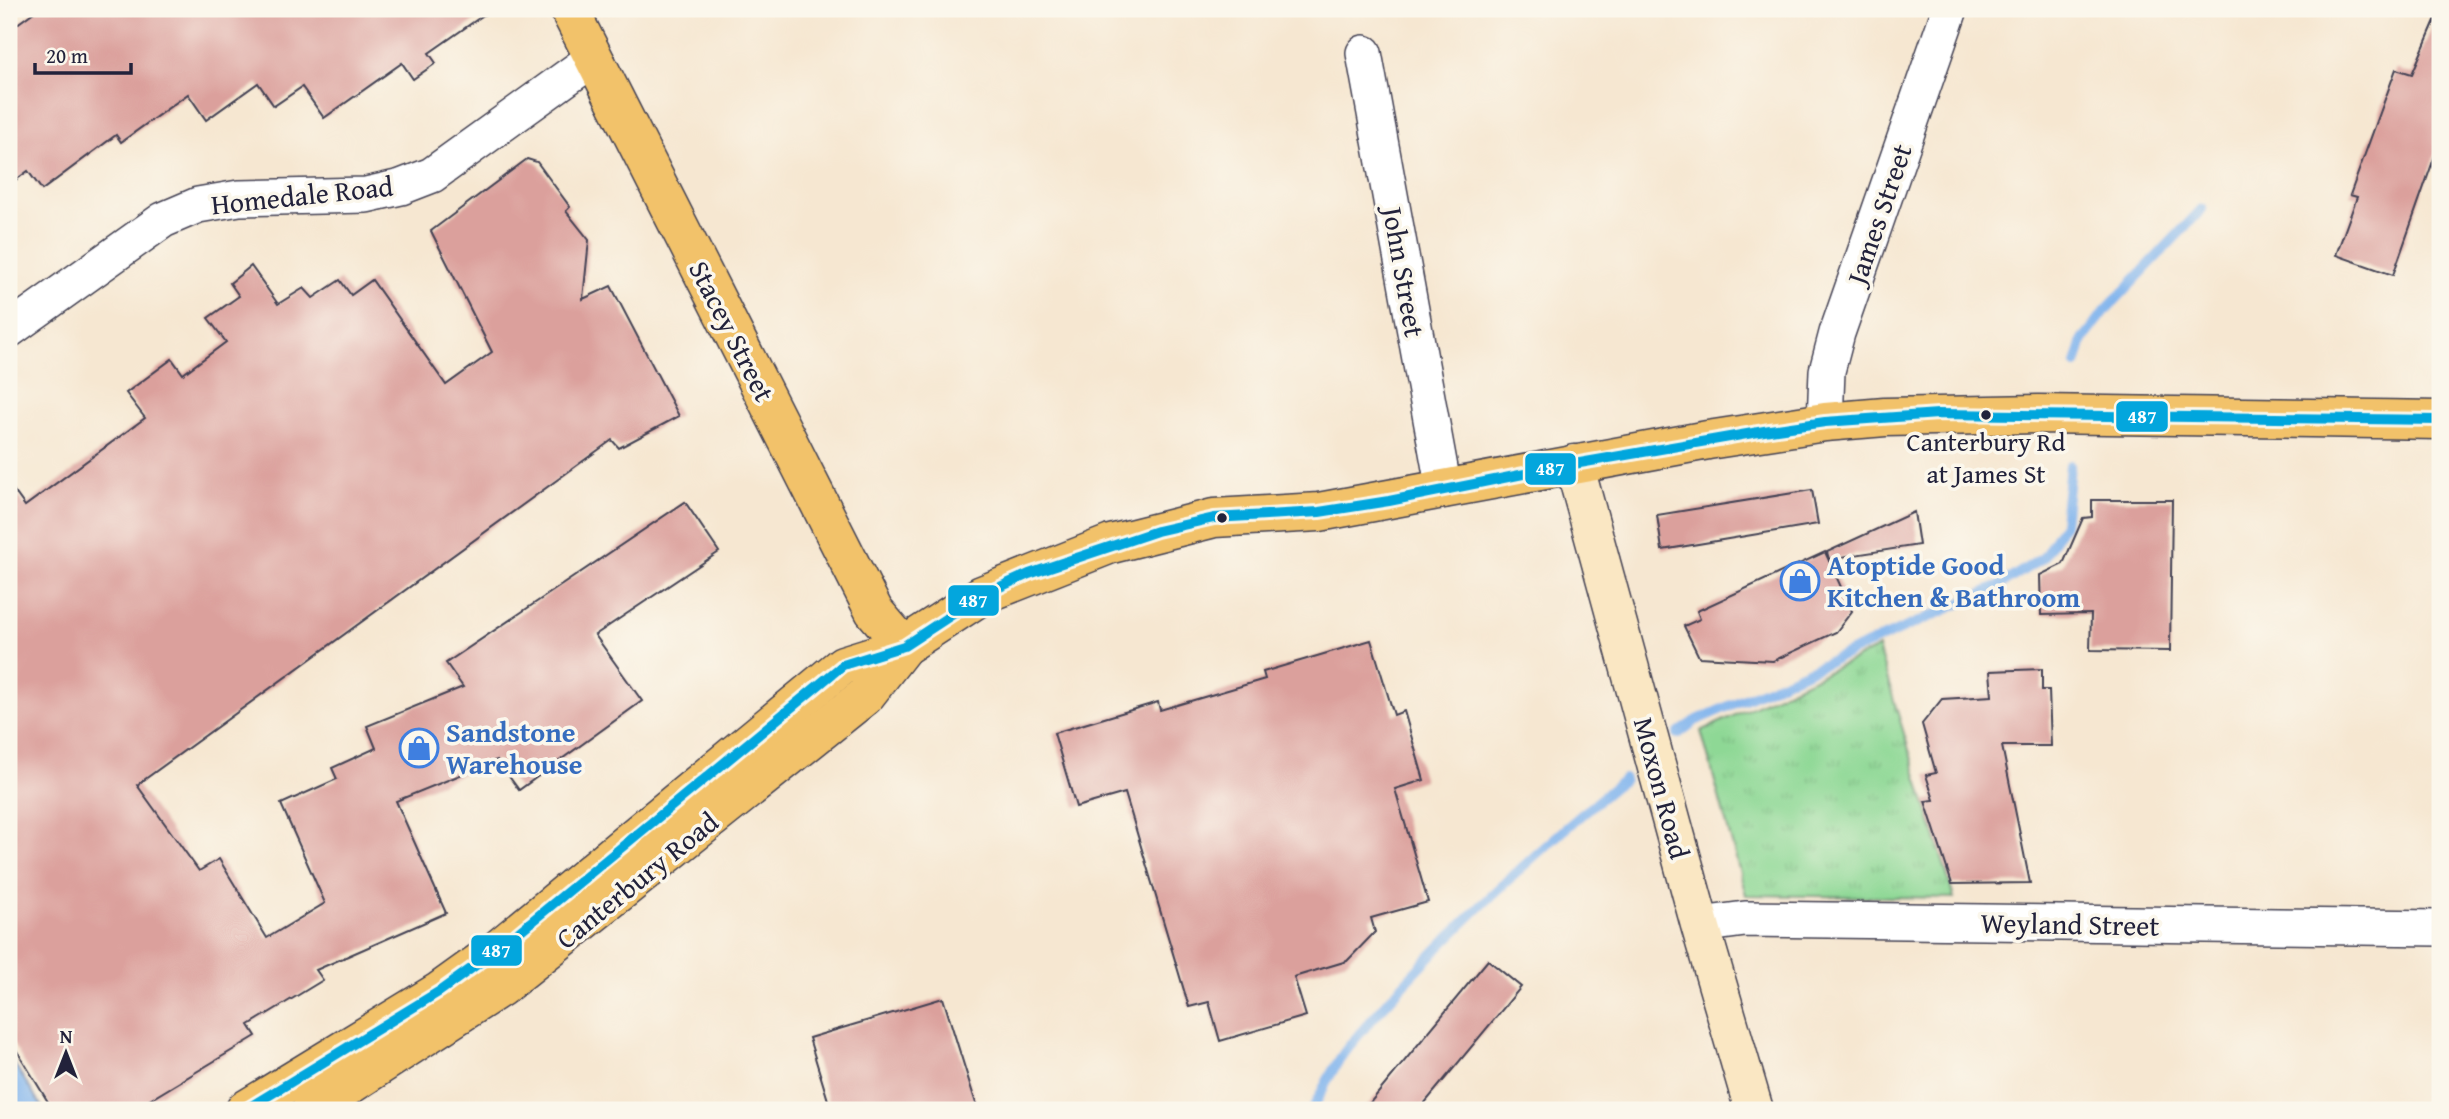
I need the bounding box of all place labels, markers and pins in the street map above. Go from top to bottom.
marker: Canterbury Rd at James St [1979,408,1993,422]
place label: Canterbury Rd at James St [1907,422,2066,493]
unlabelled marker [1215,511,1229,525]
place label: Atoptide Good Kitchen & Bathroom [1827,544,2080,617]
shop icon: Atoptide Good Kitchen & Bathroom [1779,560,1821,602]
place label: Sandstone Warehouse [446,711,583,784]
shop icon: Sandstone Warehouse [398,727,440,769]

